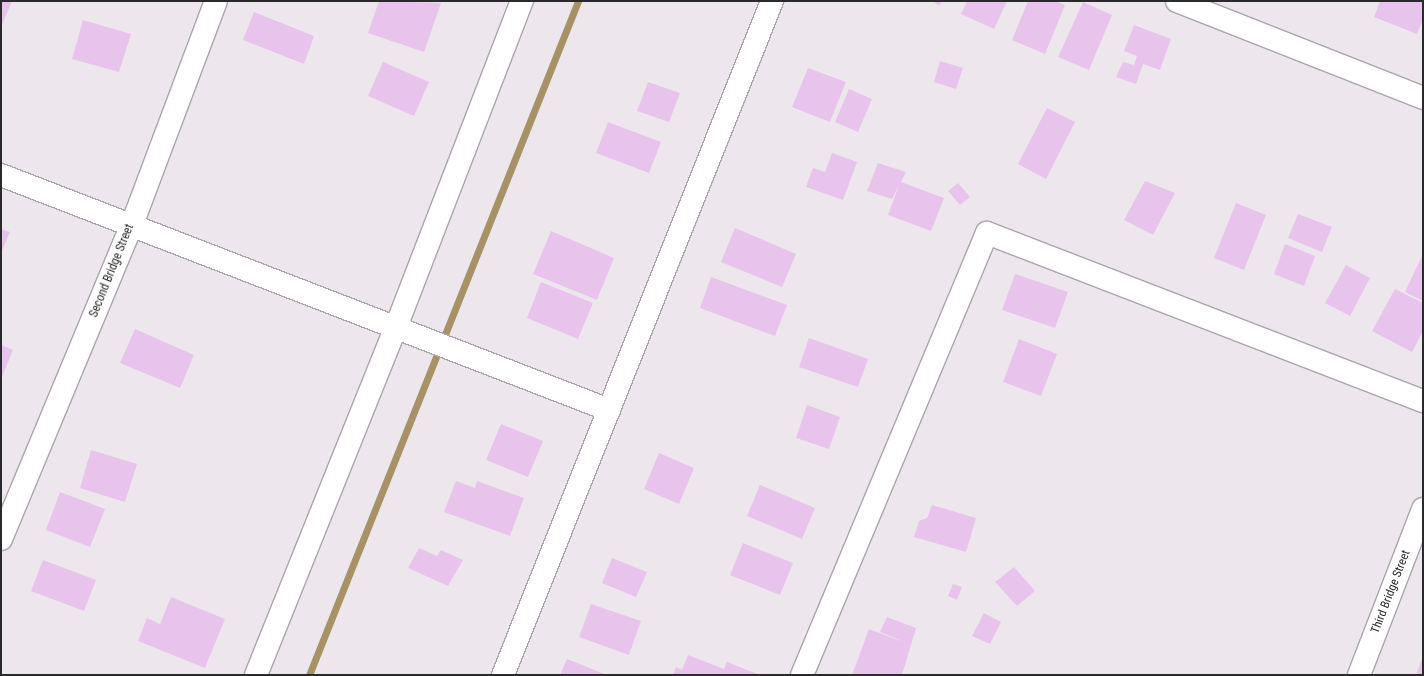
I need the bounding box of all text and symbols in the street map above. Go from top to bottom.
street label: Second Bridge Street [87,222,137,320]
street label: Third Bridge Street [1368,548,1414,636]

